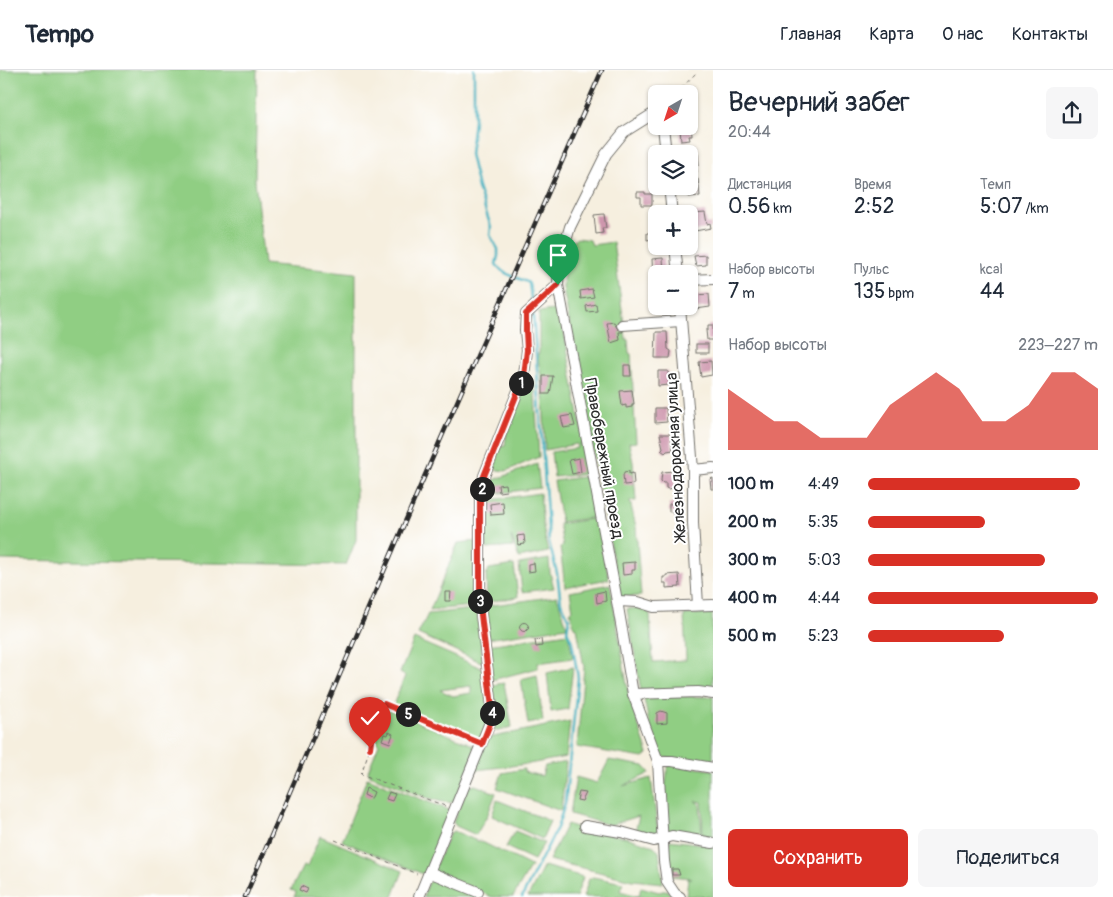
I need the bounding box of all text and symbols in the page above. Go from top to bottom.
text: Tempo [25,20,94,49]
text: Главная [780,23,841,46]
text: Карта [869,23,914,46]
text: О нас [942,23,984,46]
text: Контакты [1012,23,1088,46]
north arrow [648,85,698,135]
map controls [648,85,698,315]
text: Вечерний забег [728,85,910,120]
button: share [1046,87,1098,139]
text: 20:44 [728,122,771,142]
button: layers [648,145,698,195]
text: Дистанция [728,176,792,193]
text: Время [854,176,891,193]
text: Темп [980,176,1011,193]
text: 0.56 [728,193,771,220]
text: 2:52 [854,193,894,220]
text: 5:07 [980,193,1022,220]
text: km [771,200,792,217]
text: /km [1022,200,1049,217]
button: + [648,205,698,255]
pin [537,234,579,285]
icon: arrive [544,241,572,269]
text: Набор высоты [728,261,815,278]
text: Пульс [854,261,889,278]
text: kcal [980,261,1003,278]
button: − [648,265,698,315]
text: 7 [728,278,739,305]
text: 135 [854,278,885,305]
text: 44 [980,278,1004,305]
text: m [739,285,755,302]
text: bpm [885,285,914,302]
text: Набор высоты [728,335,827,355]
text: 223–227 m [1018,335,1098,355]
pin: 1 [508,370,534,396]
street label: Железнодорожная улица [662,372,691,545]
text: 1 [519,375,524,392]
street label: Правобережный проезд [580,376,628,540]
text: 100 m [728,474,774,494]
text: 4:49 [808,474,839,494]
pin: 2 [470,476,494,502]
text: 2 [479,481,486,498]
text: 200 m [728,512,776,532]
text: 5:35 [808,512,839,532]
text: 300 m [728,550,776,570]
text: 5:03 [808,550,841,570]
pin: 3 [468,588,492,614]
text: 400 m [728,588,777,608]
text: 4:44 [808,588,840,608]
text: 3 [477,593,484,610]
text: 500 m [728,626,776,646]
text: 5:23 [808,626,838,646]
pin [349,697,391,748]
pin: 4 [480,700,504,726]
pin: 5 [396,702,420,726]
icon: check [356,704,384,732]
text: 4 [488,705,497,722]
text: 5 [405,706,412,723]
button: Сохранить [728,829,908,887]
button: Поделиться [918,829,1098,887]

